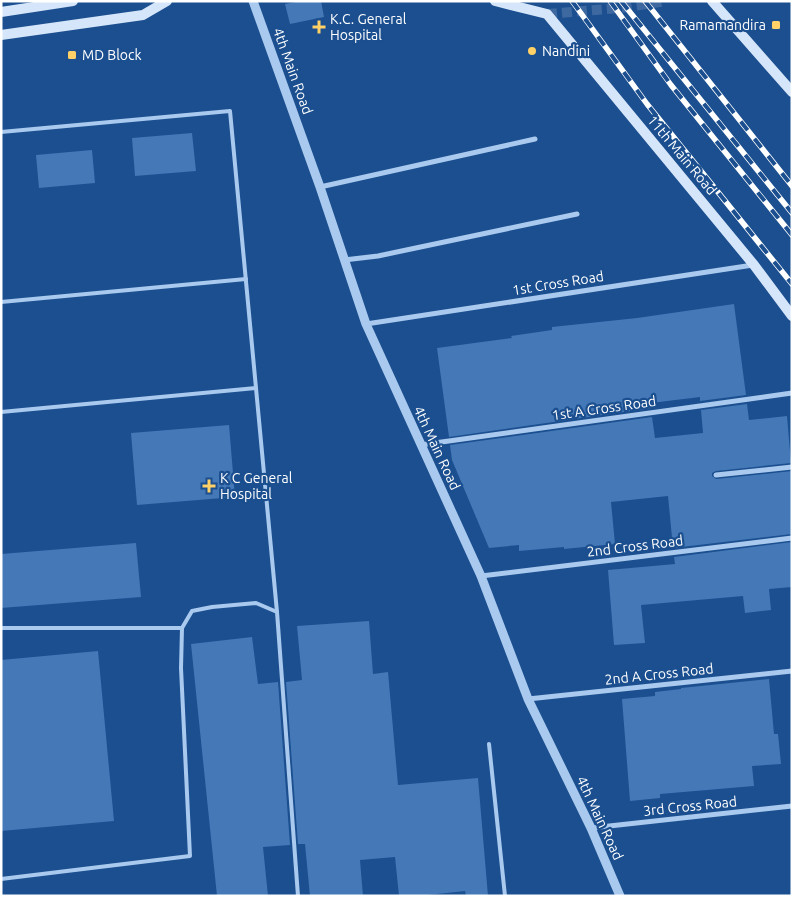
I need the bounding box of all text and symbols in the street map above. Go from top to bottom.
place label: K.C. General Hospital [330,11,407,43]
place label: Ramamandira [679,17,766,33]
marker: Ramamandira [770,19,782,31]
marker: K.C. General Hospital [312,20,326,34]
street label: 4th Main Road [270,26,316,116]
place label: Nandini [542,43,590,59]
marker: Nandini [526,45,538,57]
place label: MD Block [82,47,142,63]
marker: MD Block [66,49,78,61]
street label: 11th Main Road [644,112,720,198]
street label: 1st Cross Road [511,268,605,298]
street label: 1st A Cross Road [551,393,657,423]
street label: 4th Main Road [411,403,463,493]
place label: K C General Hospital [220,470,293,502]
marker: K C General Hospital [202,479,216,493]
street label: 2nd Cross Road [586,532,684,560]
street label: 2nd A Cross Road [604,660,714,688]
street label: 4th Main Road [574,773,626,863]
street label: 3rd Cross Road [642,793,738,819]

